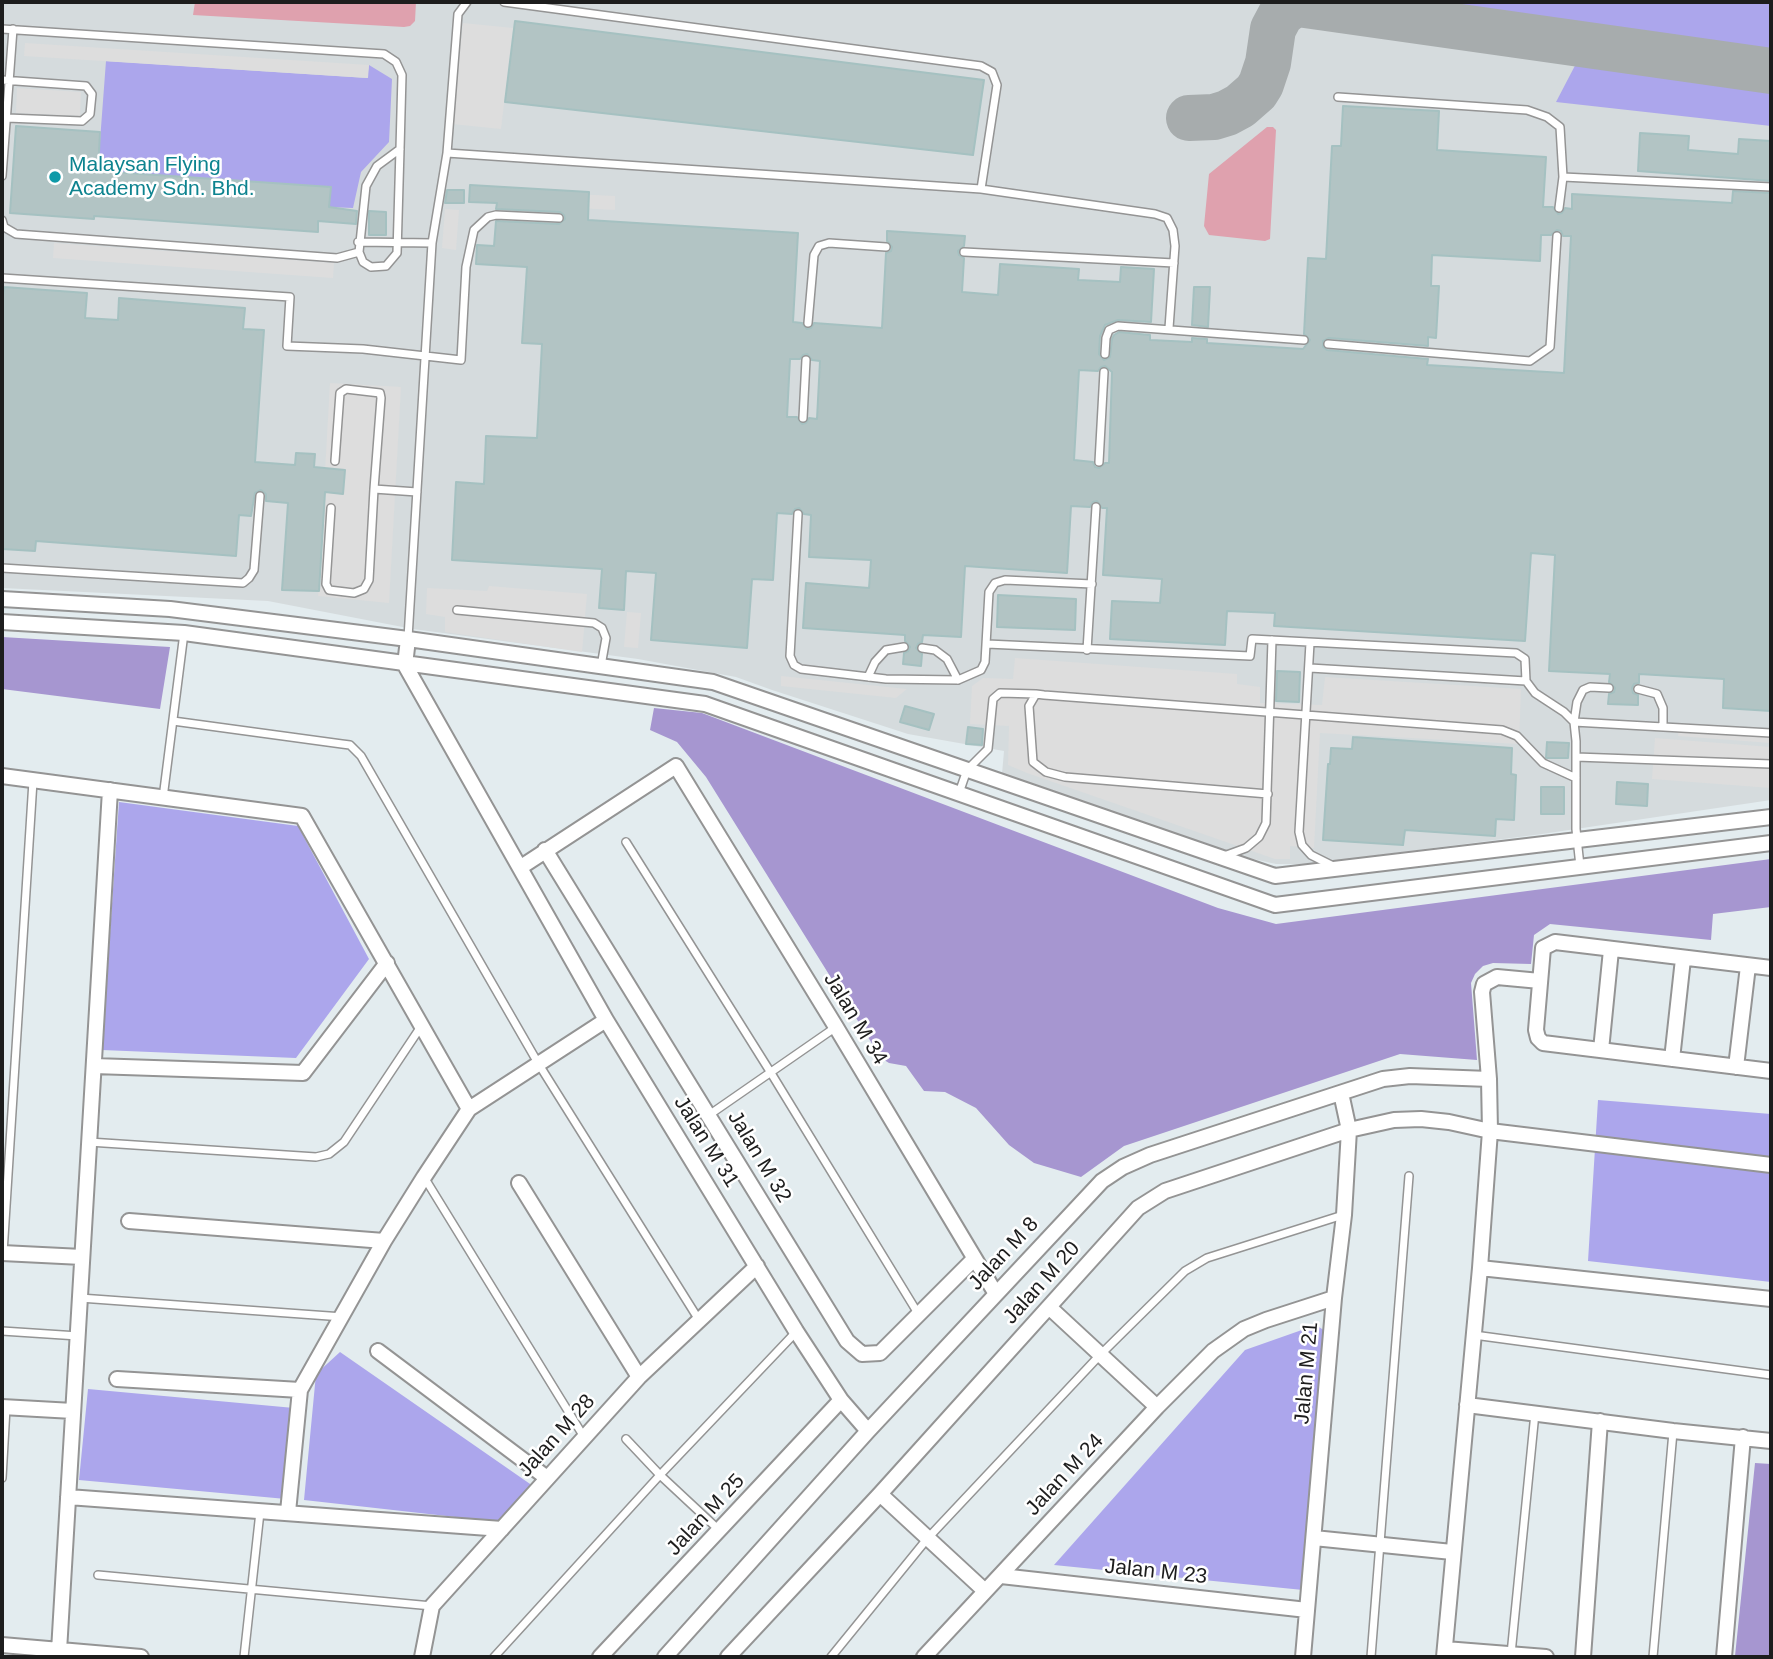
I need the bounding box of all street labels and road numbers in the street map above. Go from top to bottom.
street label: Jalan M 34 [818,968,892,1070]
street label: Jalan M 31 [668,1092,744,1192]
street label: Jalan M 32 [722,1106,796,1208]
street label: Jalan M 8 [964,1212,1044,1296]
street label: Jalan M 20 [998,1236,1086,1330]
street label: Jalan M 21 [1290,1321,1324,1425]
street label: Jalan M 28 [513,1389,601,1483]
street label: Jalan M 24 [1021,1429,1109,1521]
street label: Jalan M 25 [662,1469,750,1561]
street label: Jalan M 23 [1104,1554,1208,1590]

